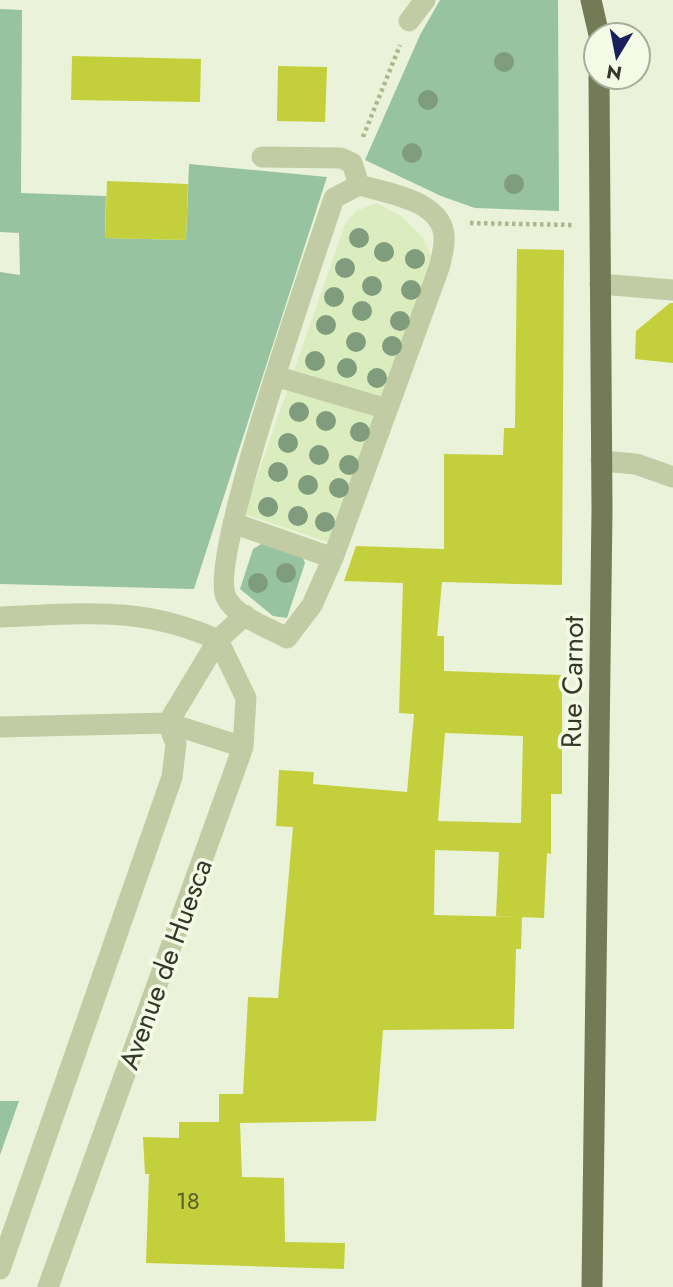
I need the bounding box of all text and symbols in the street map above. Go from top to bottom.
north arrow [582,21,652,91]
text: N [604,58,624,87]
street label: Rue Carnot [551,615,594,748]
street label: Avenue de Huesca [108,853,223,1075]
house number: 18 [176,1183,200,1218]

